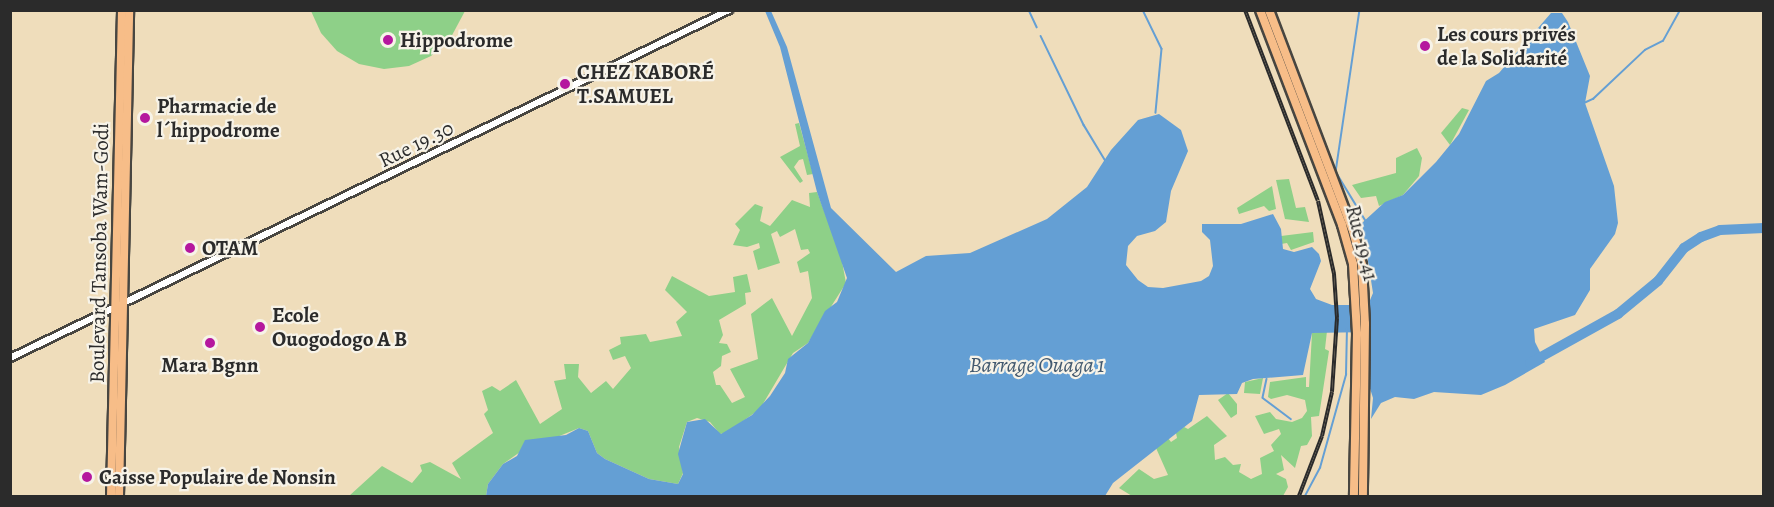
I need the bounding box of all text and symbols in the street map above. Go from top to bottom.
place label: Les cours privés de la Solidarité [1437,21,1576,71]
place label: Hippodrome [400,27,513,53]
marker: Hippodrome [381,33,395,47]
marker: Les cours privés de la Solidarité [1418,39,1432,53]
place label: CHEZ KABORÉ T.SAMUEL [577,59,714,109]
marker: CHEZ KABORÉ T.SAMUEL [558,77,572,91]
place label: Pharmacie de l´hippodrome [157,93,280,143]
marker: Pharmacie de l´hippodrome [138,111,152,125]
street label: Rue 19.30 [374,115,458,173]
street label: Boulevard Tansoba Wam-Godi [84,123,114,383]
street label: Rue 19.41 [1340,203,1384,283]
place label: OTAM [202,235,258,261]
marker: OTAM [183,241,197,255]
place label: Ecole Ouogodogo A B [272,302,407,352]
marker: Ecole Ouogodogo A B [253,320,267,334]
marker: Mara Bgnn [203,336,217,350]
place label: Mara Bgnn [161,352,259,378]
water label: Barrage Ouaga 1 [969,353,1105,379]
place label: Caisse Populaire de Nonsin [99,464,336,490]
marker: Caisse Populaire de Nonsin [80,470,94,484]

